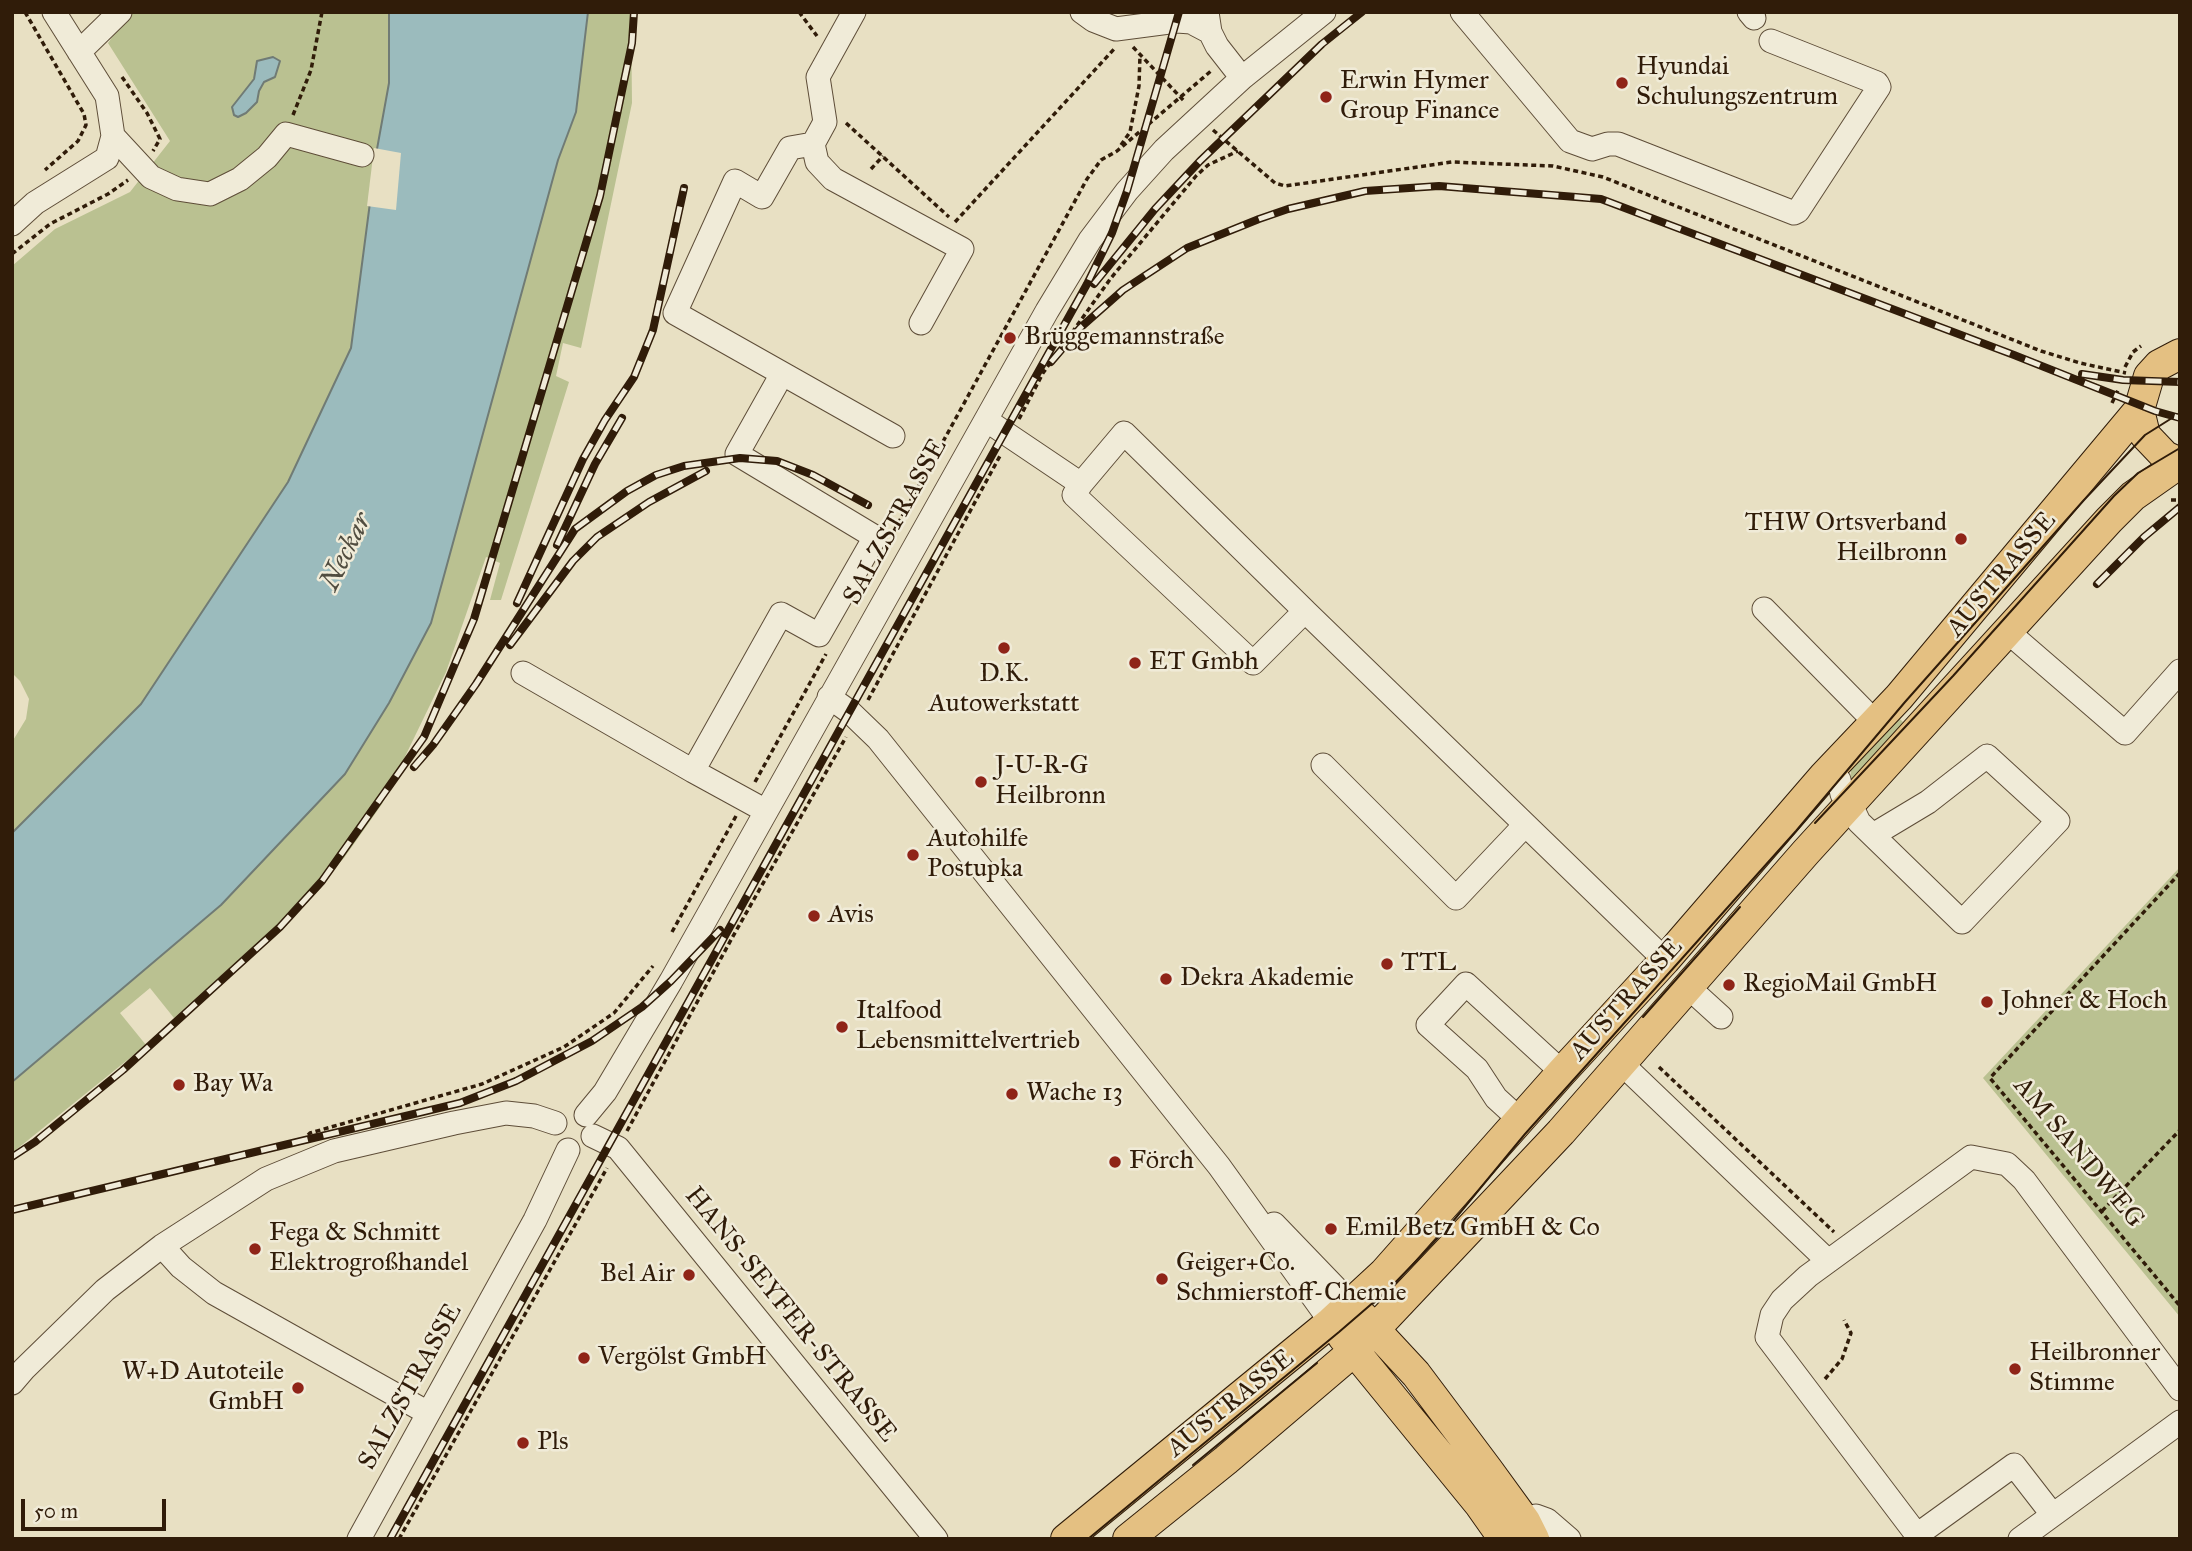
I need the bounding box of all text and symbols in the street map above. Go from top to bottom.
place label: Hyundai Schulungszentrum [1636,52,1838,114]
place label: Erwin Hymer Group Finance [1340,66,1499,128]
marker: Hyundai Schulungszentrum [1614,75,1630,91]
marker: Erwin Hymer Group Finance [1318,89,1334,105]
place label: Brüggemannstraße [1024,322,1225,354]
marker: Brüggemannstraße [1002,330,1018,346]
street label: SALZSTRASSE [838,434,954,610]
street label: AUSTRASSE [1941,506,2063,644]
water label: Neckar [314,508,380,596]
place label: THW Ortsverband Heilbronn [1745,508,1947,570]
marker: THW Ortsverband Heilbronn [1953,531,1969,547]
marker: D.K. Autowerkstatt [996,640,1012,656]
place label: ET Gmbh [1149,647,1259,679]
marker: ET Gmbh [1127,655,1143,671]
place label: D.K. Autowerkstatt [929,659,1079,720]
place label: J⁃U⁃R⁃G Heilbronn [995,751,1106,812]
marker: J⁃U⁃R⁃G Heilbronn [973,774,989,790]
place label: Autohilfe Postupka [927,824,1028,886]
marker: Autohilfe Postupka [905,847,921,863]
place label: Avis [828,900,874,932]
marker: Avis [806,908,822,924]
street label: AUSTRASSE [1564,932,1690,1068]
place label: TTL [1401,948,1456,980]
marker: TTL [1379,956,1395,972]
place label: Dekra Akademie [1180,963,1354,995]
place label: RegioMail GmbH [1743,969,1937,1001]
marker: Dekra Akademie [1158,971,1174,987]
marker: RegioMail GmbH [1721,977,1737,993]
place label: Johner & Hoch [2001,986,2167,1018]
marker: Johner & Hoch [1979,994,1995,1010]
place label: Italfood Lebensmittelvertrieb [856,996,1080,1058]
marker: Italfood Lebensmittelvertrieb [834,1019,850,1035]
place label: Bay Wa [193,1069,273,1101]
street label: AM SANDWEG [2006,1071,2150,1235]
marker: Bay Wa [171,1077,187,1093]
place label: Wache 13 [1026,1078,1123,1110]
marker: Wache 13 [1004,1086,1020,1102]
place label: Förch [1129,1146,1194,1178]
marker: Förch [1107,1154,1123,1170]
street label: HANS-SEYFER-STRASSE [677,1181,903,1449]
place label: Emil Betz GmbH & Co [1345,1213,1600,1245]
place label: Fega & Schmitt Elektrogroßhandel [269,1218,468,1280]
marker: Emil Betz GmbH & Co [1323,1221,1339,1237]
marker: Fega & Schmitt Elektrogroßhandel [247,1241,263,1257]
place label: Geiger+Co. Schmierstoff-Chemie [1176,1248,1407,1310]
place label: Bel Air [600,1259,675,1291]
marker: Bel Air [681,1267,697,1283]
marker: Geiger+Co. Schmierstoff-Chemie [1154,1271,1170,1287]
street label: SALZSTRASSE [353,1299,469,1475]
place label: Heilbronner Stimme [2029,1338,2160,1400]
place label: Vergölst GmbH [598,1342,767,1374]
street label: AUSTRASSE [1161,1343,1301,1465]
marker: Vergölst GmbH [576,1350,592,1366]
place label: W+D Autoteile GmbH [122,1357,284,1418]
marker: Heilbronner Stimme [2007,1361,2023,1377]
marker: W+D Autoteile GmbH [290,1380,306,1396]
place label: Pls [537,1427,568,1459]
marker: Pls [515,1435,531,1451]
scale bar [24,1484,170,1528]
text: 50 m [34,1498,78,1524]

